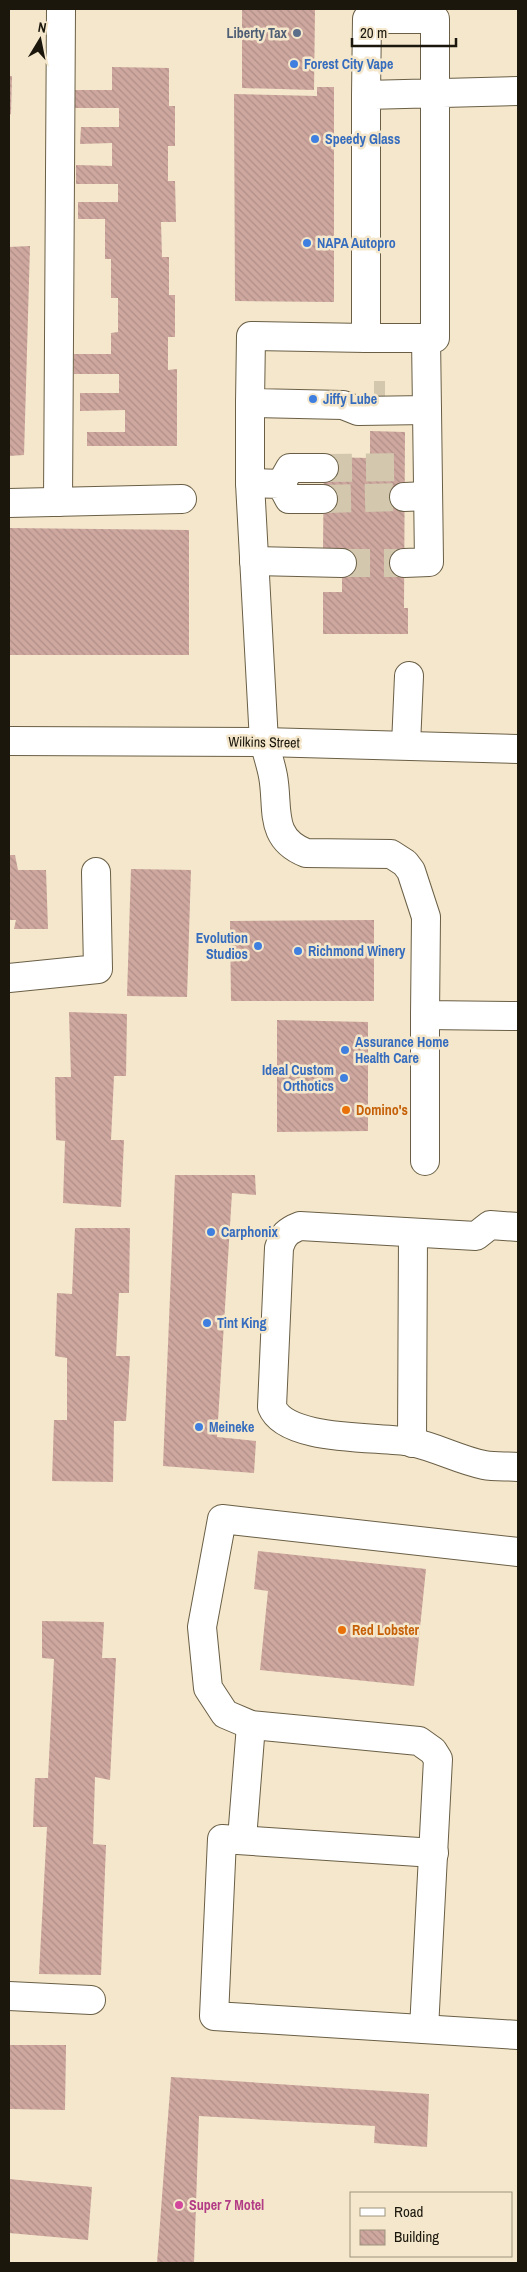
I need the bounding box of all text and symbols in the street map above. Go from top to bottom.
north arrow [15,15,65,65]
scale bar [352,15,456,47]
text: N [37,18,48,37]
text: 20 m [360,22,387,43]
place label: Liberty Tax [227,24,288,42]
marker: Liberty Tax [291,27,303,39]
place label: Forest City Vape [304,55,393,73]
marker: Forest City Vape [288,58,300,70]
place label: Speedy Glass [325,130,400,148]
marker: Speedy Glass [309,133,321,145]
place label: NAPA Autopro [317,234,396,252]
marker: NAPA Autopro [301,237,313,249]
place label: Jiffy Lube [323,390,377,408]
marker: Jiffy Lube [307,393,319,405]
street label: Wilkins Street [228,732,300,752]
place label: Evolution Studios [196,929,248,963]
marker: Evolution Studios [252,940,264,952]
place label: Richmond Winery [308,942,406,960]
marker: Richmond Winery [292,945,304,957]
place label: Assurance Home Health Care [355,1033,449,1067]
marker: Assurance Home Health Care [339,1044,351,1056]
place label: Ideal Custom Orthotics [262,1061,334,1095]
marker: Ideal Custom Orthotics [338,1072,350,1084]
place label: Domino's [356,1101,408,1119]
marker: Domino's [340,1104,352,1116]
place label: Carphonix [221,1223,278,1241]
marker: Carphonix [205,1226,217,1238]
place label: Tint King [217,1314,267,1332]
marker: Tint King [201,1317,213,1329]
place label: Meineke [209,1418,254,1436]
marker: Meineke [193,1421,205,1433]
place label: Red Lobster [352,1621,420,1639]
marker: Red Lobster [336,1624,348,1636]
legend [350,2192,512,2257]
place label: Super 7 Motel [189,2196,264,2214]
marker: Super 7 Motel [173,2199,185,2211]
text: Road [394,2201,423,2222]
text: Building [394,2226,439,2247]

